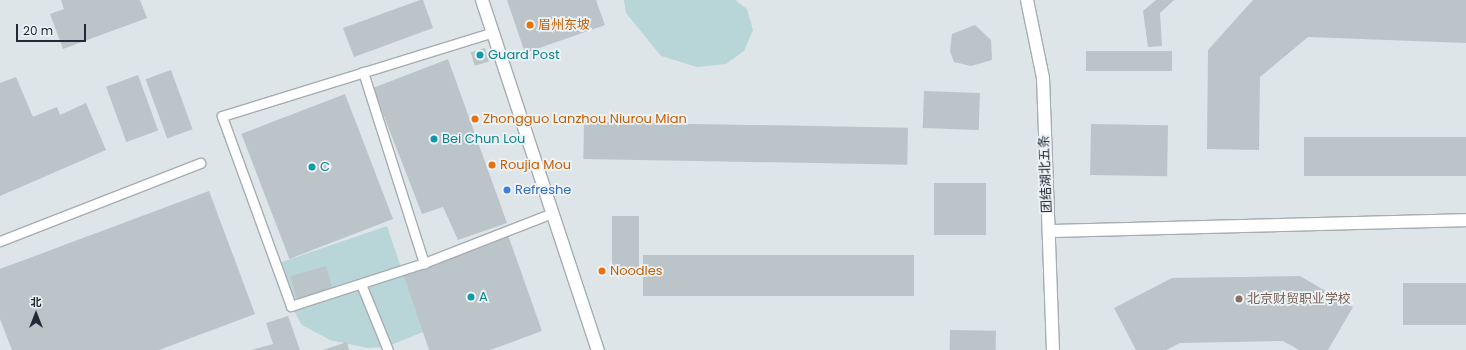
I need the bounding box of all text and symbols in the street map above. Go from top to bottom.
scale bar [18,16,88,42]
place label: 眉州东坡 [538,17,590,33]
marker: 眉州东坡 [525,20,535,30]
text: 20 m [23,22,53,39]
place label: Guard Post [488,47,560,63]
marker: Guard Post [475,50,485,60]
place label: Zhongguo Lanzhou Niurou Mian [483,111,687,127]
marker: Zhongguo Lanzhou Niurou Mian [470,114,480,124]
place label: Bei Chun Lou [442,131,525,147]
marker: Bei Chun Lou [429,134,439,144]
street label: 团结湖北五条 [1037,135,1055,213]
place label: Roujia Mou [500,157,571,173]
place label: C [320,159,330,175]
marker: Roujia Mou [487,160,497,170]
marker: C [307,162,317,172]
place label: Refreshe [515,182,571,198]
marker: Refreshe [502,185,512,195]
place label: Noodles [610,263,663,279]
marker: Noodles [597,266,607,276]
place label: A [479,289,488,305]
place label: 北京财贸职业学校 [1247,291,1351,307]
marker: A [466,292,476,302]
north arrow [16,294,56,334]
text: 北 [31,294,42,310]
marker: 北京财贸职业学校 [1234,294,1244,304]

